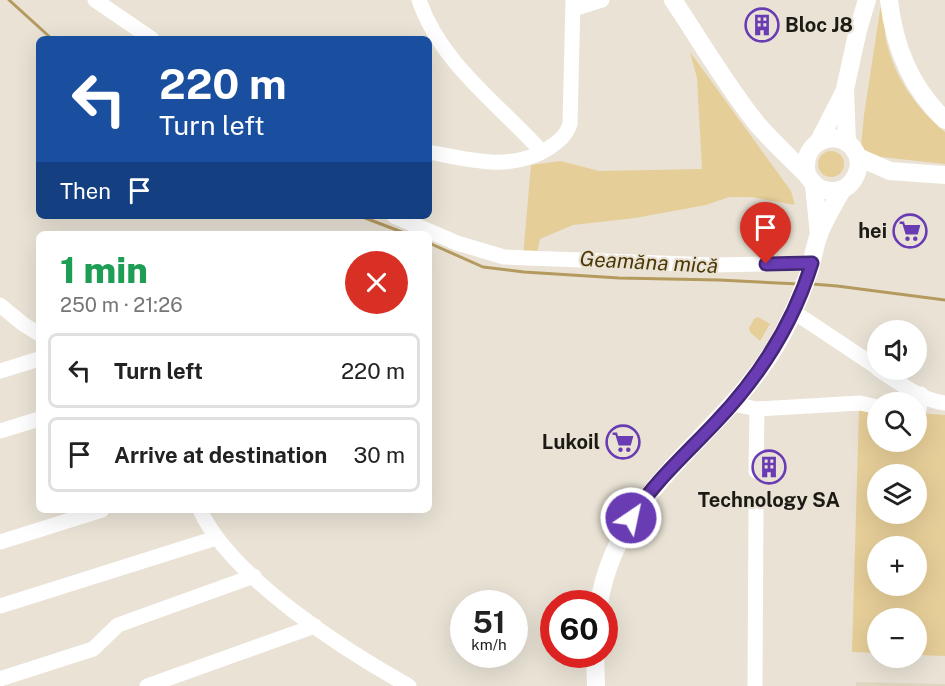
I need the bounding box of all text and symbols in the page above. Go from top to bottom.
building icon: Bloc J8 [744,7,780,43]
place label: Bloc J8 [785,13,853,37]
text: 220 m [159,59,287,108]
icon: left [60,60,138,138]
text: Turn left [159,109,265,141]
icon: arrive [123,174,156,207]
text: Then [60,178,111,204]
pin [740,202,791,264]
icon: arrive [749,211,782,244]
supermarket icon: hei [892,213,928,249]
place label: hei [858,219,887,243]
water label: Geamăna mică [579,246,719,278]
text: 1 min [60,249,148,291]
button: close [345,251,408,314]
text: 250 m · 21:26 [60,293,183,317]
map controls [867,320,927,668]
button: sound [867,320,927,380]
icon: left [63,354,96,387]
text: Turn left [114,358,203,384]
text: 220 m [341,358,405,384]
button: search [867,392,927,452]
supermarket icon: Lukoil [605,424,641,460]
place label: Lukoil [542,430,600,454]
icon: arrive [63,438,96,471]
text: Arrive at destination [114,442,327,468]
text: 30 m [353,442,405,468]
building icon: Technology SA [751,449,787,485]
button: layers [867,464,927,524]
position arrow [599,486,663,550]
place label: Technology SA [698,488,840,512]
button: + [867,536,927,596]
speed limit sign: 60 [540,590,618,668]
text: 51 [472,604,506,640]
button: − [867,608,927,668]
text: km/h [471,636,507,653]

